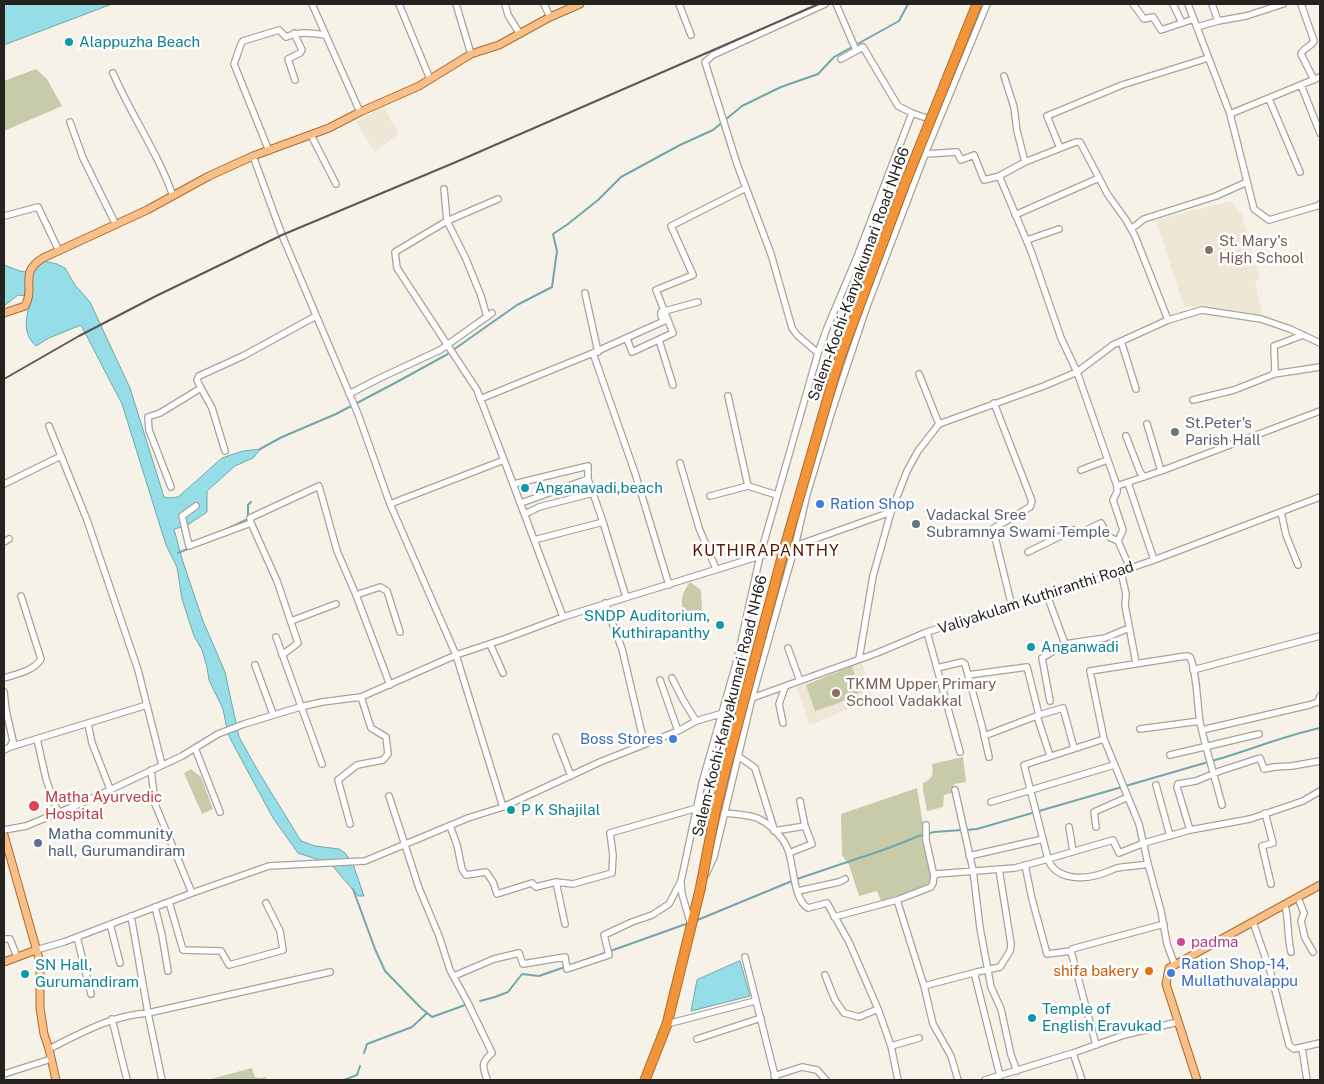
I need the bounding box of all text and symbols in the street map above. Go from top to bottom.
place label: Alappuzha Beach [79,33,200,51]
marker: Alappuzha Beach [63,36,75,48]
street label: Salem-Kochi-Kanyakumari Road NH66 [805,145,913,403]
place label: St. Mary's High School [1219,232,1304,267]
marker: St. Mary's High School [1203,244,1215,256]
place label: St.Peter's Parish Hall [1185,414,1261,449]
marker: St.Peter's Parish Hall [1169,426,1181,438]
place label: Anganavadi,beach [535,479,663,497]
marker: Anganavadi,beach [519,482,531,494]
place label: Ration Shop [830,495,914,513]
marker: Ration Shop [814,498,826,510]
place label: Vadackal Sree Subramnya Swami Temple [926,506,1110,541]
marker: Vadackal Sree Subramnya Swami Temple [910,518,922,530]
district label: KUTHIRAPANTHY [691,541,841,561]
street label: Valiyakulam Kuthiranthi Road [936,558,1136,638]
street label: Salem-Kochi-Kanyakumari Road NH66 [689,573,771,839]
place label: SNDP Auditorium, Kuthirapanthy [584,607,710,642]
marker: SNDP Auditorium, Kuthirapanthy [714,619,726,631]
place label: Anganwadi [1041,638,1119,656]
marker: Anganwadi [1025,641,1037,653]
place label: TKMM Upper Primary School Vadakkal [846,675,996,710]
marker: TKMM Upper Primary School Vadakkal [830,687,842,699]
place label: Boss Stores [580,730,663,748]
marker: Boss Stores [667,733,679,745]
place label: Matha Ayurvedic Hospital [45,788,162,823]
marker: Matha Ayurvedic Hospital [27,799,41,813]
place label: P K Shajilal [521,801,600,819]
marker: P K Shajilal [505,804,517,816]
place label: Matha community hall, Gurumandiram [48,825,185,860]
marker: Matha community hall, Gurumandiram [32,837,44,849]
place label: padma [1191,933,1238,951]
marker: padma [1175,936,1187,948]
place label: Ration Shop-14, Mullathuvalappu [1181,955,1298,990]
place label: SN Hall, Gurumandiram [35,956,139,991]
place label: shifa bakery [1053,962,1139,980]
marker: shifa bakery [1143,965,1155,977]
marker: Ration Shop-14, Mullathuvalappu [1165,967,1177,979]
marker: SN Hall, Gurumandiram [19,968,31,980]
place label: Temple of English Eravukad [1042,1000,1162,1035]
marker: Temple of English Eravukad [1026,1012,1038,1024]

